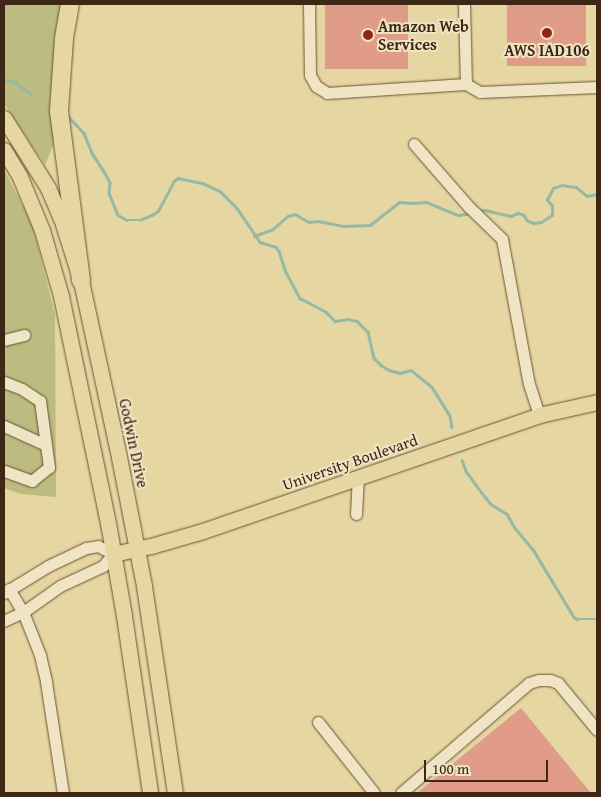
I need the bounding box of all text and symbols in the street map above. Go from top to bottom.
place label: Amazon Web Services [378,16,469,54]
marker: AWS IAD106 [541,27,553,39]
marker: Amazon Web Services [362,29,374,41]
place label: AWS IAD106 [504,40,590,60]
street label: Godwin Drive [115,397,153,489]
street label: University Boulevard [280,430,420,494]
scale bar [426,750,550,782]
text: 100 m [432,758,469,779]

